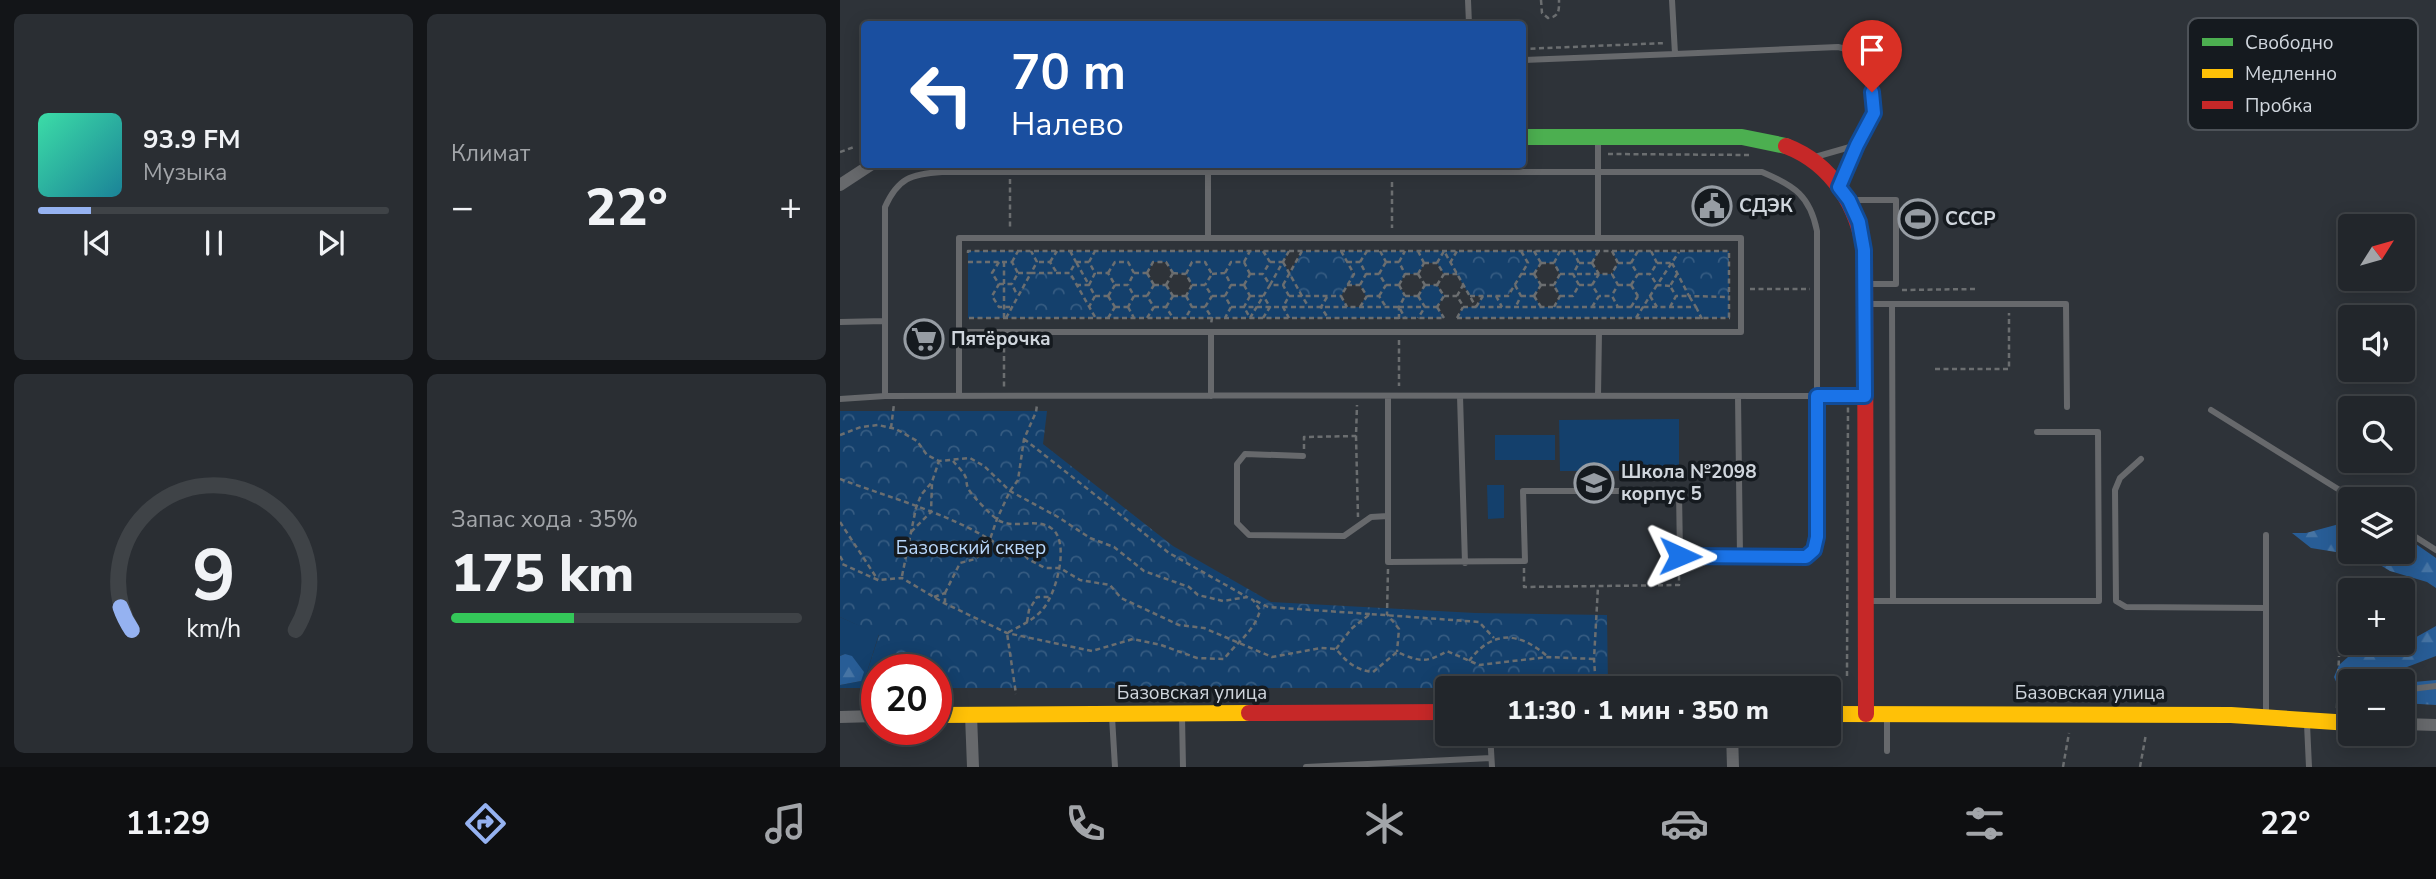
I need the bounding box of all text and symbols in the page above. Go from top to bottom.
legend [2188,18,2418,130]
pin [1842,20,1902,92]
text: Свободно [2245,30,2334,56]
icon: arrive [1853,31,1891,69]
text: 70 m [1011,39,1126,106]
icon: left [896,49,987,140]
text: Медленно [2245,61,2337,87]
text: Пробка [2245,93,2312,119]
text: Налево [1011,103,1124,146]
text: 93.9 FM [143,122,240,157]
text: Климат [451,138,530,169]
text: Музыка [143,157,227,188]
text: 22° [585,172,668,243]
text: − [451,182,474,233]
text: + [779,182,802,233]
public building icon: СДЭК [1691,185,1733,227]
place label: СДЭК [1739,193,1793,219]
sports icon: СССР [1897,198,1939,240]
place label: СССР [1945,206,1996,232]
north arrow [2338,214,2415,290]
map controls [2338,214,2415,746]
icon: previous [78,224,116,262]
icon: pause [195,224,233,262]
icon: next [312,224,350,262]
button: sound [2338,305,2415,382]
supermarket icon: Пятёрочка [903,318,945,360]
place label: Пятёрочка [951,326,1051,352]
button: search [2338,396,2415,473]
place label: Школа №2098 корпус 5 [1621,459,1757,507]
school or university icon: Школа №2098 корпус 5 [1573,462,1615,504]
button: layers [2338,487,2415,564]
text: Запас хода · 35% [451,504,638,535]
position arrow [1643,519,1717,593]
text: 9 [192,526,235,626]
park label: Базовский сквер [896,535,1046,561]
text: 175 km [451,538,634,609]
button: + [2338,578,2415,655]
text: km/h [186,611,241,645]
speed limit sign: 20 [861,654,952,745]
button: − [2338,669,2415,746]
street label: Базовская улица [1117,680,1267,706]
street label: Базовская улица [2015,680,2165,706]
text: 11:30 · 1 мин · 350 m [1507,693,1769,728]
icon: directions [461,799,510,848]
icon: music [761,799,810,848]
icon: phone [1061,799,1110,848]
icon: climate [1360,799,1409,848]
icon: car [1660,799,1709,848]
icon: filters [1960,799,2009,848]
text: 11:29 [125,802,210,845]
text: 22° [2260,802,2310,845]

